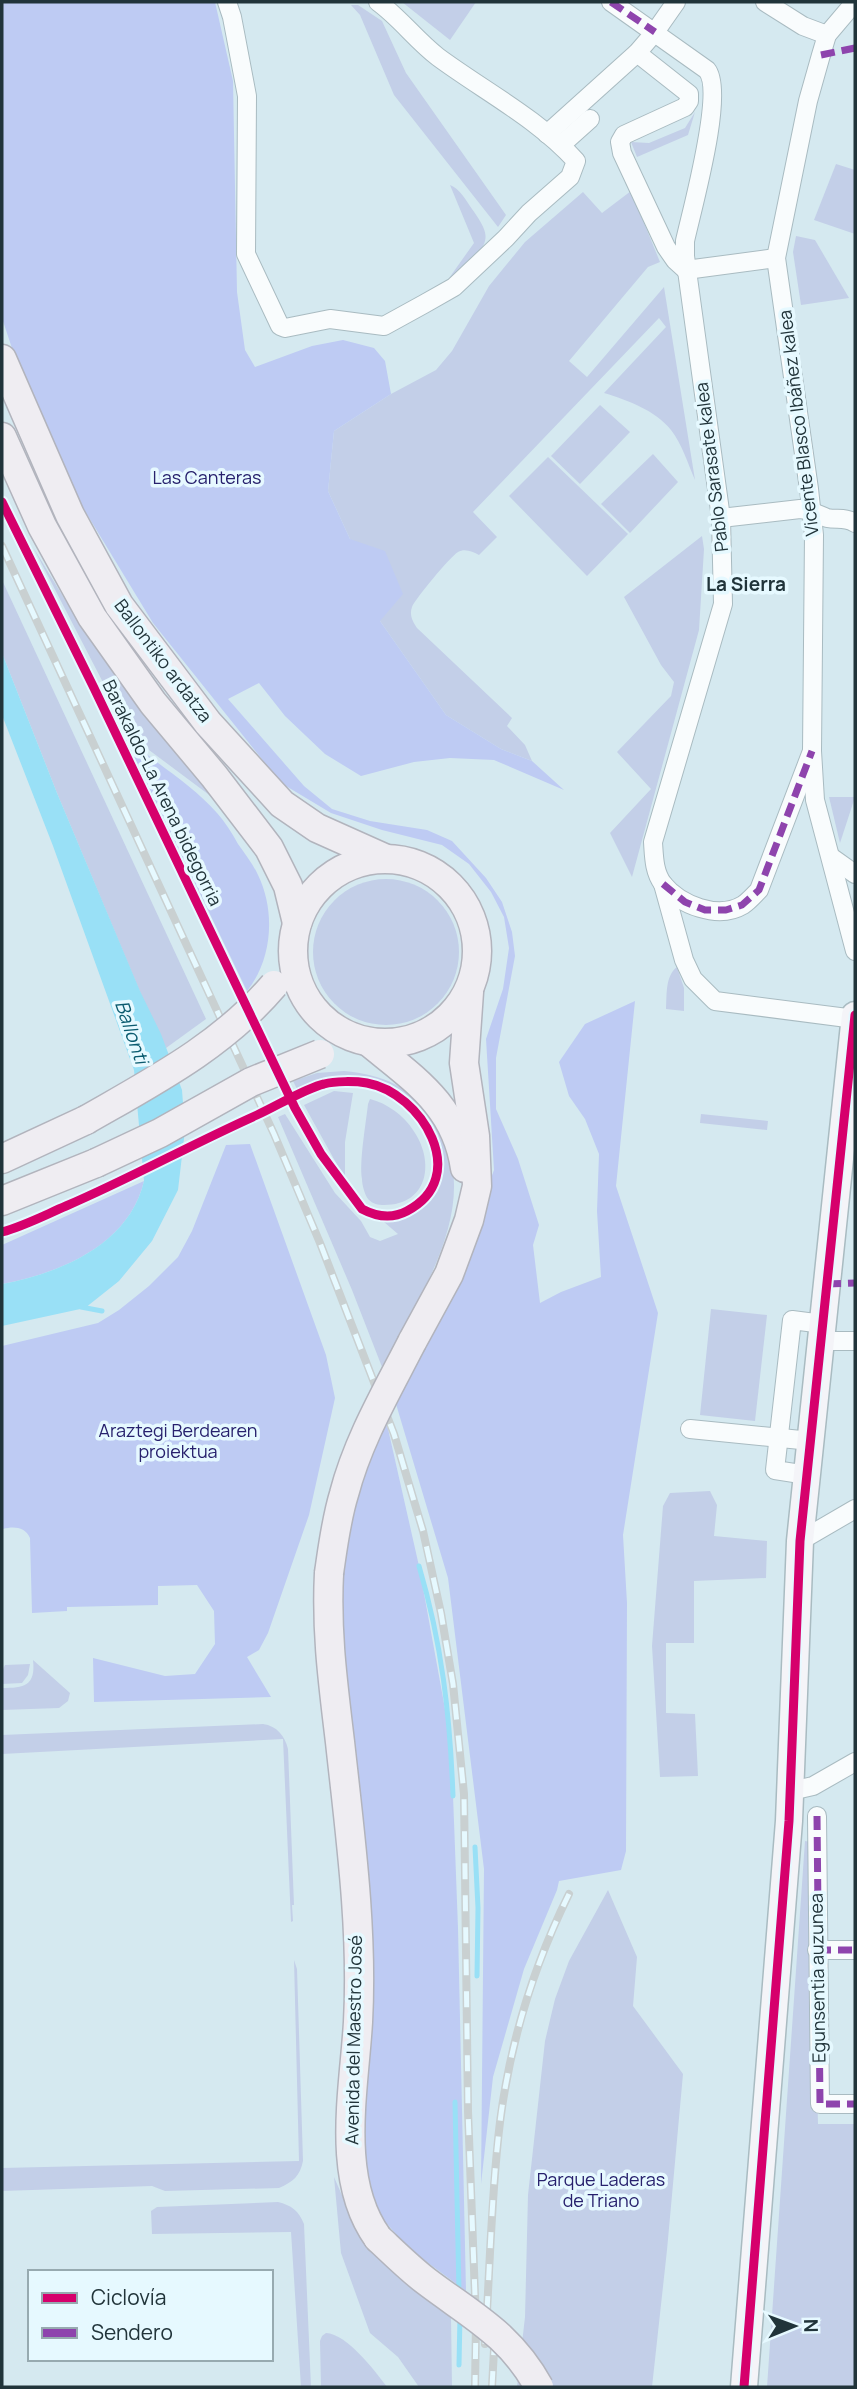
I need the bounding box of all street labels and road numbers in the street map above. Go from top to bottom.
street label: Vicente Blasco Ibáñez kalea [772,309,824,538]
street label: Pablo Sarasate kalea [689,381,733,553]
street label: Ballontiko ardatza [110,594,218,727]
street label: Barakaldo-La Arena bidegorria [98,676,228,910]
street label: Egunsentia auzunea [804,1893,830,2063]
street label: Avenida del Maestro José [339,1935,367,2145]

